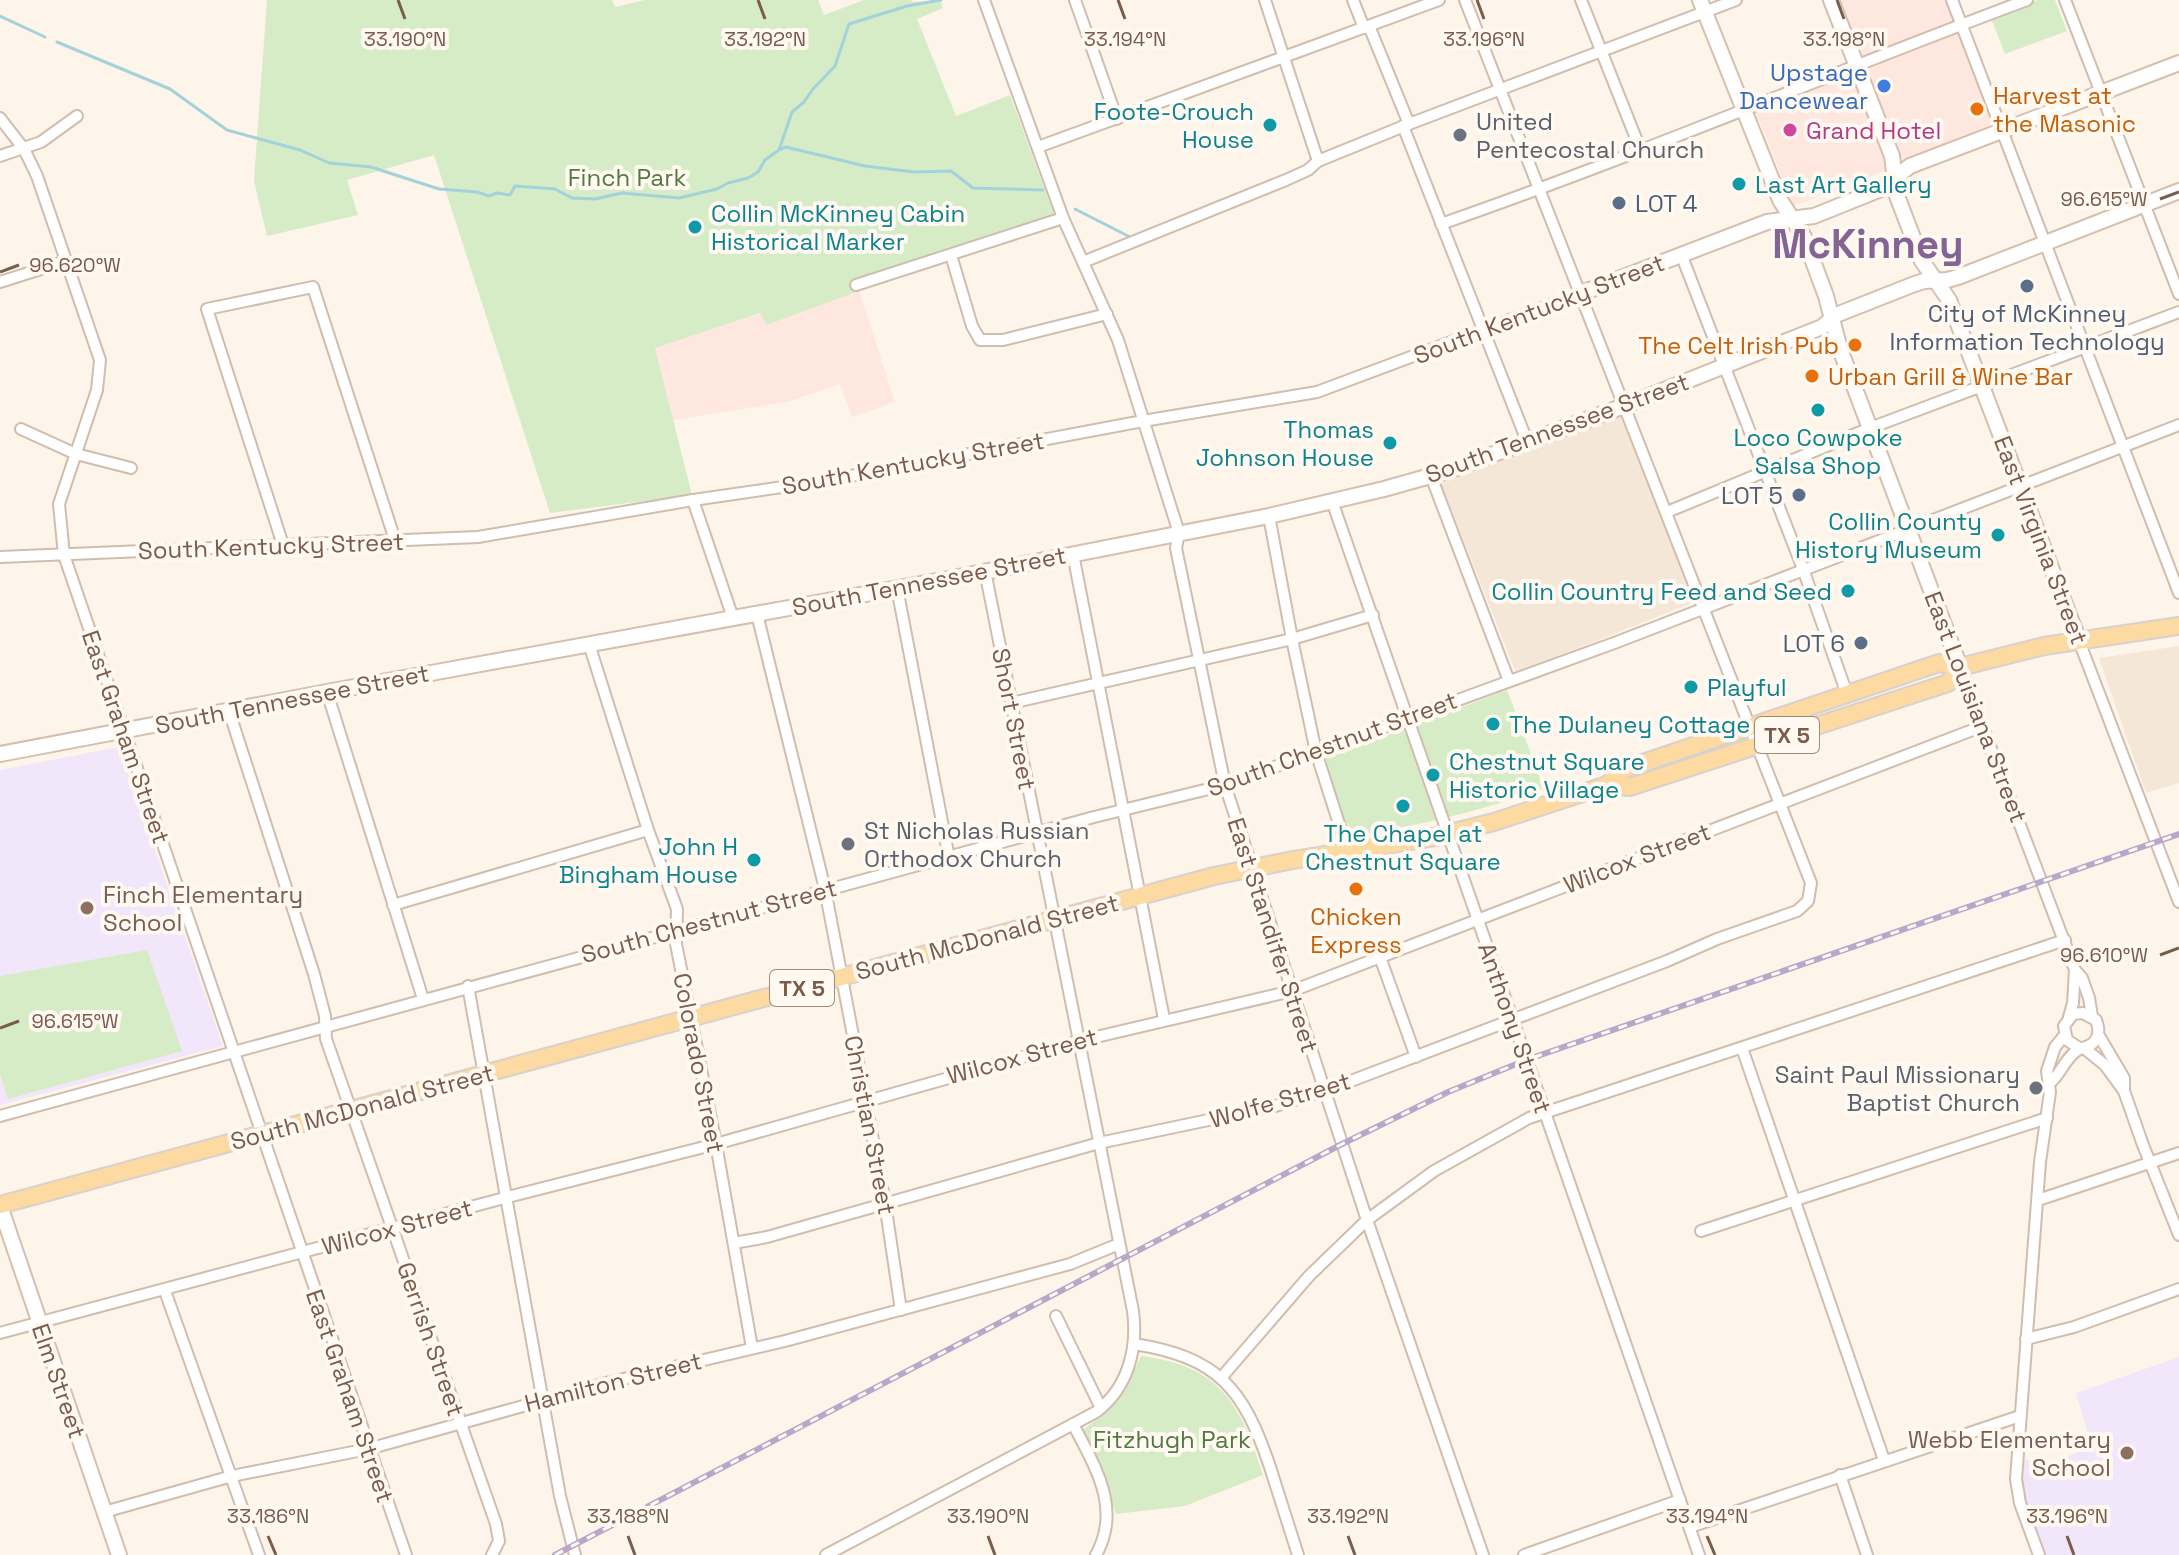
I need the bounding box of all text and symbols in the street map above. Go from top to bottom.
text: 33.190°N [364,26,446,52]
text: 33.192°N [724,26,806,52]
text: 33.194°N [1084,26,1166,52]
text: 33.196°N [1443,26,1525,52]
text: 33.198°N [1803,26,1885,52]
place label: Upstage Dancewear [1739,57,1868,116]
marker: Upstage Dancewear [1875,77,1893,95]
place label: Harvest at the Masonic [1993,80,2136,139]
place label: Foote-Crouch House [1094,96,1254,155]
marker: Harvest at the Masonic [1968,100,1986,118]
place label: United Pentecostal Church [1476,106,1704,165]
place label: Grand Hotel [1806,115,1941,146]
marker: Foote-Crouch House [1261,116,1279,134]
marker: Grand Hotel [1781,121,1799,139]
marker: United Pentecostal Church [1451,126,1469,144]
park label: Finch Park [568,162,686,193]
place label: Last Art Gallery [1755,169,1932,200]
marker: Last Art Gallery [1730,175,1748,193]
text: 96.615°W [2060,186,2148,212]
place label: LOT 4 [1635,188,1698,219]
marker: LOT 4 [1610,194,1628,212]
place label: Collin McKinney Cabin Historical Marker [711,198,965,257]
marker: Collin McKinney Cabin Historical Marker [686,218,704,236]
district label: McKinney [1772,219,1964,270]
street label: South Kentucky Street [1409,247,1669,371]
text: 96.620°W [29,252,121,278]
marker: City of McKinney Information Technology [2018,277,2036,295]
place label: City of McKinney Information Technology [1889,298,2165,357]
place label: The Celt Irish Pub [1638,330,1839,361]
marker: The Celt Irish Pub [1846,336,1864,354]
place label: Urban Grill & Wine Bar [1828,361,2073,392]
street label: South Tennessee Street [1421,366,1693,490]
marker: Urban Grill & Wine Bar [1803,367,1821,385]
marker: Loco Cowpoke Salsa Shop [1809,401,1827,419]
place label: Thomas Johnson House [1196,414,1374,473]
place label: Loco Cowpoke Salsa Shop [1733,422,1903,481]
street label: South Kentucky Street [779,425,1047,501]
street label: East Virginia Street [1987,431,2095,649]
marker: Thomas Johnson House [1381,434,1399,452]
place label: LOT 5 [1721,480,1783,511]
marker: LOT 5 [1790,486,1808,504]
place label: Collin County History Museum [1795,506,1982,565]
street label: South Kentucky Street [138,526,404,566]
marker: Collin County History Museum [1989,526,2007,544]
street label: South Tennessee Street [789,539,1069,623]
place label: Collin Country Feed and Seed [1491,576,1832,607]
marker: Collin Country Feed and Seed [1839,582,1857,600]
street label: East Louisiana Street [1918,587,2034,827]
street label: East Graham Street [75,626,177,848]
place label: LOT 6 [1783,628,1845,659]
marker: LOT 6 [1852,634,1870,652]
street label: Short Street [985,645,1043,793]
street label: South Tennessee Street [152,657,432,741]
place label: Playful [1707,672,1787,703]
marker: Playful [1682,678,1700,696]
street label: South Chestnut Street [1203,684,1461,804]
place label: The Dulaney Cottage [1509,709,1750,740]
marker: The Dulaney Cottage [1484,715,1502,733]
road number: TX 5 [1755,717,1819,753]
place label: Chestnut Square Historic Village [1449,746,1645,805]
marker: Chestnut Square Historic Village [1424,766,1442,784]
marker: The Chapel at Chestnut Square [1394,797,1412,815]
street label: East Standifer Street [1220,814,1326,1056]
place label: St Nicholas Russian Orthodox Church [864,815,1090,874]
street label: Wilcox Street [1559,816,1715,900]
place label: The Chapel at Chestnut Square [1305,818,1501,877]
place label: John H Bingham House [559,831,738,890]
marker: St Nicholas Russian Orthodox Church [839,835,857,853]
marker: John H Bingham House [745,851,763,869]
street label: South Chestnut Street [578,872,840,970]
place label: Finch Elementary School [103,879,303,938]
marker: Chicken Express [1347,880,1365,898]
street label: South McDonald Street [852,887,1122,987]
marker: Finch Elementary School [78,899,96,917]
place label: Chicken Express [1310,901,1402,960]
street label: Anthony Street [1471,938,1559,1118]
text: 96.610°W [2060,942,2148,968]
street label: Colorado Street [666,970,732,1156]
road number: TX 5 [770,970,834,1006]
text: 96.615°W [31,1008,119,1034]
street label: Wilcox Street [943,1021,1101,1091]
street label: Christian Street [837,1033,903,1217]
street label: South McDonald Street [227,1057,497,1157]
place label: Saint Paul Missionary Baptist Church [1775,1059,2020,1118]
street label: Wolfe Street [1206,1065,1354,1135]
marker: Saint Paul Missionary Baptist Church [2027,1079,2045,1097]
street label: Wilcox Street [318,1192,476,1262]
street label: Gerrish Street [390,1258,472,1420]
street label: East Graham Street [299,1285,401,1507]
street label: Elm Street [25,1319,93,1443]
street label: Hamilton Street [521,1345,705,1419]
park label: Fitzhugh Park [1093,1424,1251,1455]
place label: Webb Elementary School [1908,1424,2111,1483]
marker: Webb Elementary School [2118,1444,2136,1462]
text: 33.186°N [227,1503,309,1529]
text: 33.188°N [587,1503,669,1529]
text: 33.190°N [947,1503,1029,1529]
text: 33.192°N [1307,1503,1389,1529]
text: 33.194°N [1666,1503,1748,1529]
text: 33.196°N [2026,1503,2108,1529]

